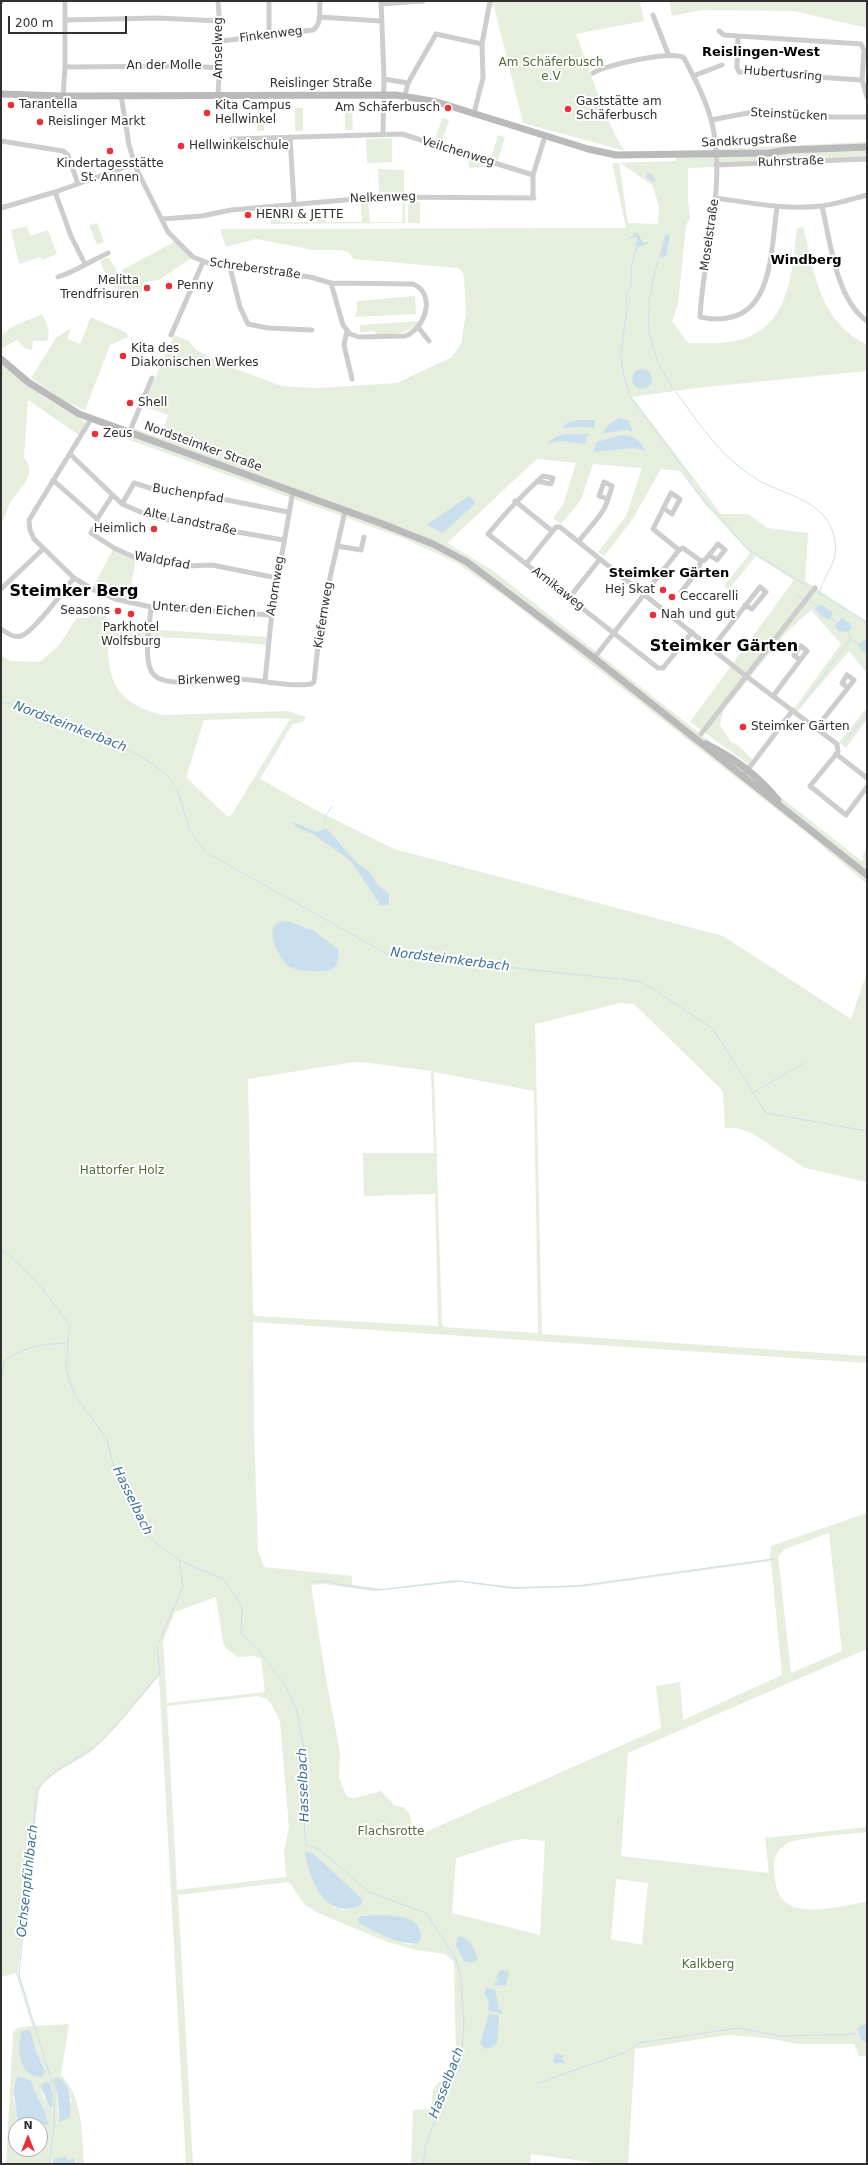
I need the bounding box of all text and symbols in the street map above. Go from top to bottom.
scale bar [10,8,129,34]
text: 200 m [15,16,53,30]
street label: Amselweg [212,17,226,79]
street label: Finkenweg [239,24,303,46]
district label: Reislingen-West [702,45,820,61]
park label: Am Schäferbusch e.V [498,56,604,84]
street label: An der Molle [126,59,202,73]
street label: Hubertusring [743,63,823,85]
street label: Reislinger Straße [270,77,372,91]
place label: Gaststätte am Schäferbusch [576,95,662,123]
place label: Tarantella [19,98,78,112]
place label: Kita Campus Hellwinkel [215,99,291,127]
marker: Tarantella [6,100,16,110]
place label: Am Schäferbusch [335,101,440,115]
marker: Am Schäferbusch [443,103,453,113]
marker: Gaststätte am Schäferbusch [563,104,573,114]
street label: Steinstücken [750,106,828,124]
marker: Kita Campus Hellwinkel [202,108,212,118]
place label: Reislinger Markt [48,115,145,129]
marker: Reislinger Markt [35,117,45,127]
street label: Sandkrugstraße [701,131,797,151]
street label: Veilchenweg [420,134,496,170]
place label: Hellwinkelschule [189,139,289,153]
marker: Hellwinkelschule [176,141,186,151]
marker: Kindertagesstätte St. Annen [105,146,115,156]
street label: Ruhrstraße [758,154,824,170]
place label: Kindertagesstätte St. Annen [56,157,164,185]
street label: Nelkenweg [350,190,416,206]
street label: Moselstraße [698,198,722,272]
place label: HENRI & JETTE [256,208,344,222]
marker: HENRI & JETTE [243,210,253,220]
district label: Windberg [770,253,842,269]
street label: Schreberstraße [208,255,302,283]
place label: Melitta Trendfrisuren [60,274,139,302]
place label: Penny [177,279,214,293]
marker: Penny [164,281,174,291]
marker: Melitta Trendfrisuren [142,283,152,293]
place label: Kita des Diakonischen Werkes [131,342,259,370]
marker: Kita des Diakonischen Werkes [118,351,128,361]
place label: Shell [138,396,167,410]
marker: Shell [125,398,135,408]
street label: Nordsteimker Straße [142,419,264,475]
place label: Zeus [103,427,132,441]
marker: Zeus [90,429,100,439]
street label: Buchenpfad [151,481,225,507]
street label: Alte Landstraße [142,505,238,539]
place label: Heimlich [94,522,146,536]
marker: Heimlich [149,524,159,534]
street label: Waldpfad [133,549,191,573]
street label: Ahornweg [264,555,288,617]
street label: Arnikaweg [529,564,587,614]
district label: Steimker Gärten [609,566,729,582]
street label: Kiefernweg [312,581,336,649]
district label: Steimker Berg [9,582,139,602]
place label: Hej Skat [605,583,655,597]
marker: Hej Skat [658,585,668,595]
place label: Ceccarelli [680,590,738,604]
marker: Ceccarelli [667,592,677,602]
street label: Unter den Eichen [152,599,256,621]
place label: Seasons [60,604,110,618]
marker: Seasons [113,606,123,616]
place label: Nah und gut [661,608,735,622]
marker: Parkhotel Wolfsburg [126,609,136,619]
marker: Nah und gut [648,610,658,620]
place label: Parkhotel Wolfsburg [101,621,161,649]
district label: Steimker Gärten [650,637,798,657]
street label: Birkenweg [177,672,241,688]
water label: Nordsteimkerbach [11,698,129,756]
place label: Steimker Gärten [751,720,850,734]
marker: Steimker Gärten [738,722,748,732]
water label: Nordsteimkerbach [390,945,510,975]
park label: Hattorfer Holz [80,1164,164,1178]
water label: Hasselbach [109,1464,155,1538]
water label: Hasselbach [295,1747,313,1823]
water label: Ochsenpfühlbach [14,1824,42,1938]
park label: Flachsrotte [358,1825,424,1839]
park label: Kalkberg [682,1958,734,1972]
water label: Hasselbach [426,2045,468,2121]
north arrow [8,2117,48,2157]
text: N [23,2119,33,2132]

